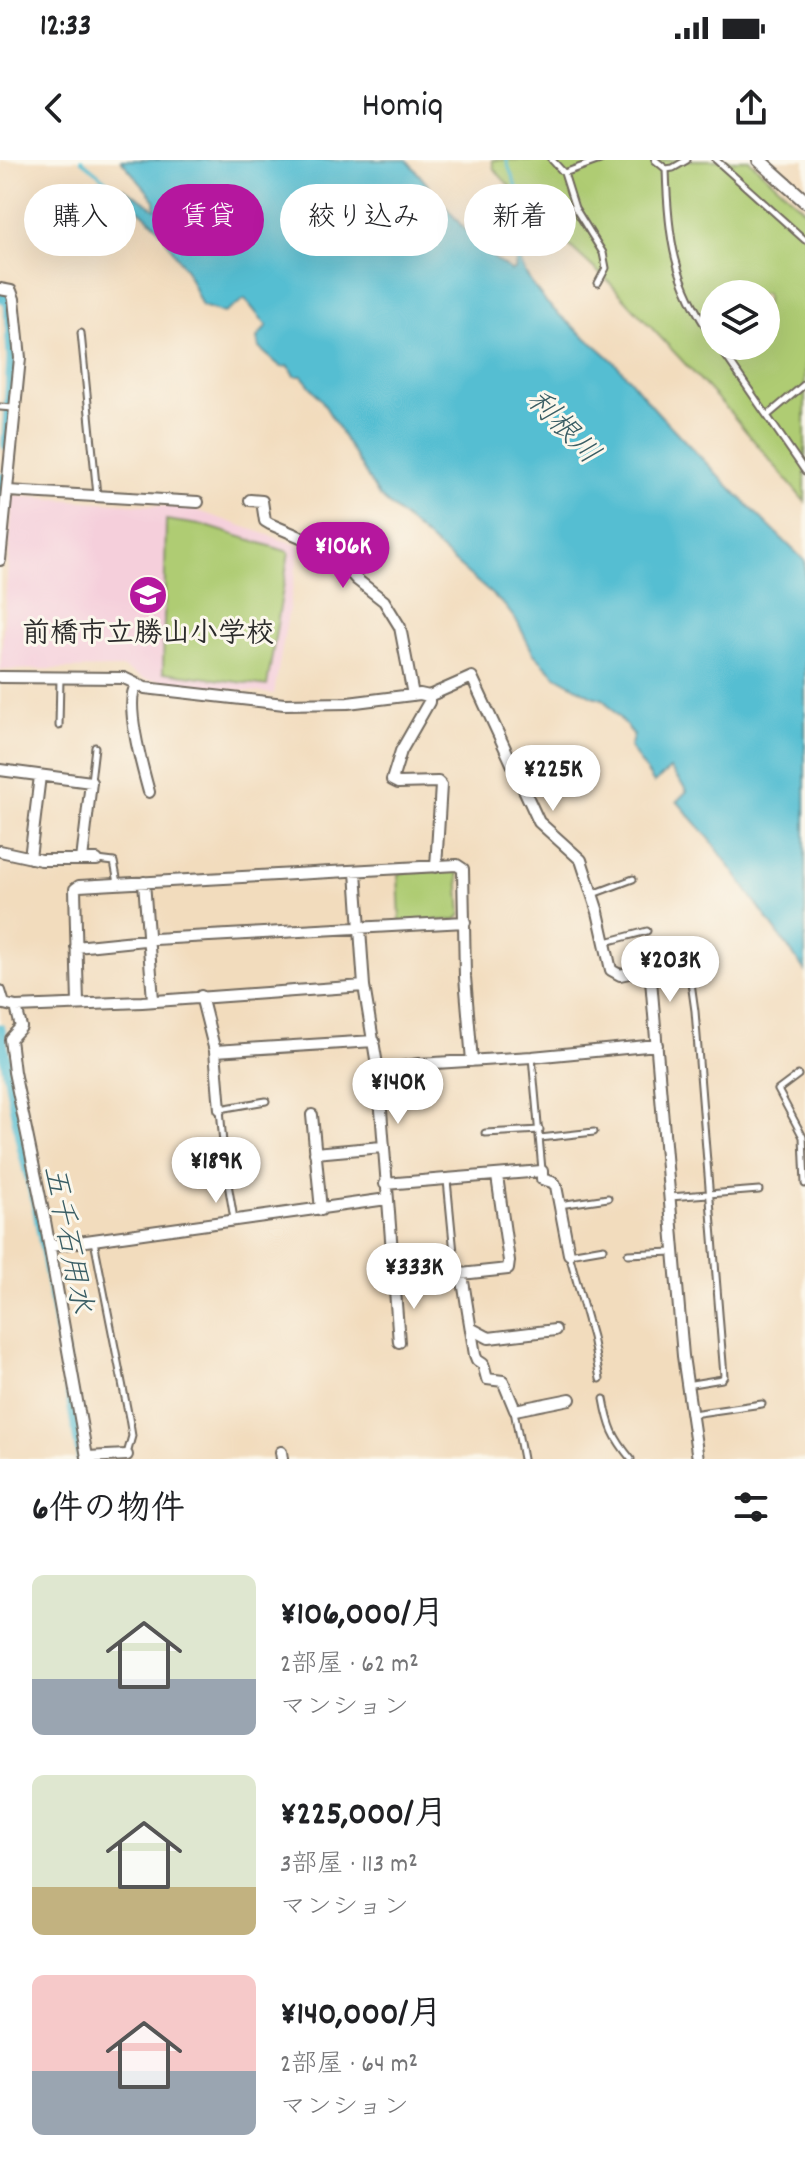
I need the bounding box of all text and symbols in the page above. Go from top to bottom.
text: 12:33 [40,7,91,50]
text: Homiq [362,82,443,134]
icon: back [32,86,76,130]
icon: share [729,86,773,130]
chip: 購入 [24,184,136,256]
chip: 賃貸 [152,184,264,256]
chip: 絞り込み [280,184,448,256]
chip: 新着 [464,184,576,256]
map controls [700,280,780,360]
button: layers [700,280,780,360]
water label: 利根川 [514,382,608,476]
pin: ¥106K [287,522,399,590]
text: ¥106K [314,529,372,566]
school or university icon: 前橋市立勝山小学校 [127,574,169,616]
place label: 前橋市立勝山小学校 [22,616,274,656]
pin: ¥225K [497,745,609,813]
text: ¥225K [523,752,583,789]
pin: ¥203K [614,936,726,1004]
text: ¥203K [639,943,701,980]
pin: ¥140K [342,1058,454,1126]
text: ¥140K [370,1065,426,1102]
pin: ¥189K [160,1137,272,1205]
text: ¥189K [190,1144,242,1181]
water label: 五千石用水 [30,1162,100,1318]
pin: ¥333K [358,1243,470,1311]
text: ¥333K [384,1250,444,1287]
icon: filters [729,1485,773,1529]
text: 6件の物件 [32,1487,185,1536]
text: ¥106,000/月 [280,1592,445,1641]
icon: home [96,1607,192,1703]
text: 2部屋 · 62 m² [280,1647,419,1684]
text: マンション [280,1690,409,1727]
text: ¥225,000/月 [280,1792,448,1841]
icon: home [96,1807,192,1903]
text: 3部屋 · 113 m² [280,1847,418,1884]
text: マンション [280,1890,409,1927]
text: ¥140,000/月 [280,1992,442,2041]
icon: home [96,2007,192,2103]
text: 2部屋 · 64 m² [280,2047,418,2084]
text: マンション [280,2090,409,2127]

